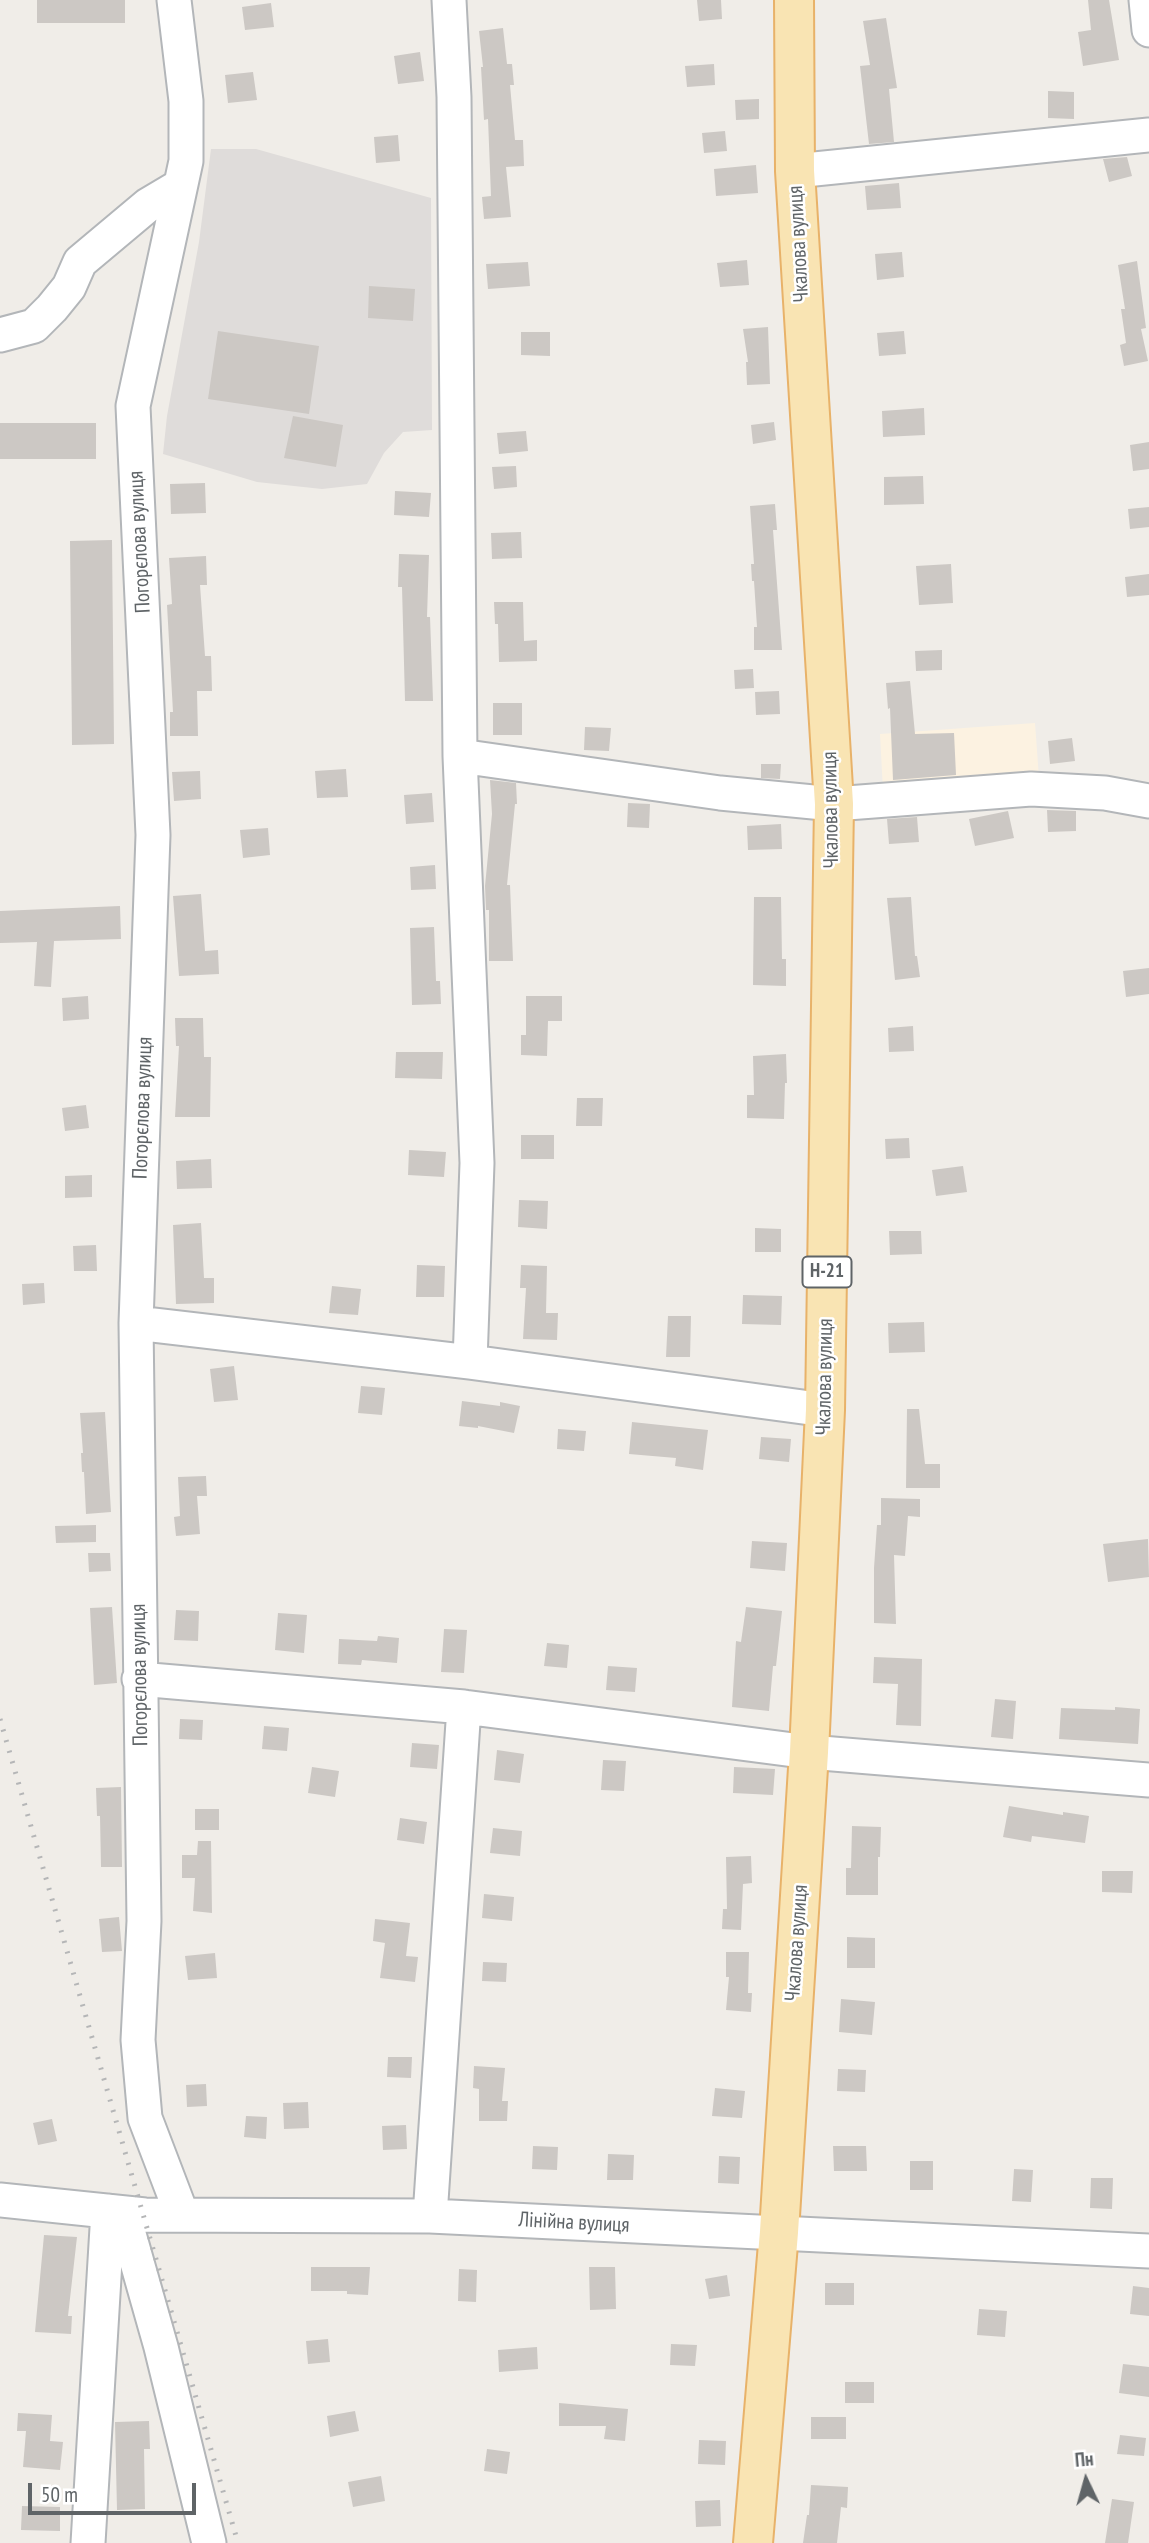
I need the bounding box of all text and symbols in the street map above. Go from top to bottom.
street label: Чкалова вулиця [783,185,815,303]
street label: Погорєлова вулиця [124,470,156,614]
street label: Чкалова вулиця [817,751,845,869]
street label: Погорєлова вулиця [128,1036,158,1180]
road number: Н-21 [802,1256,852,1288]
street label: Чкалова вулиця [811,1318,839,1436]
street label: Погорєлова вулиця [126,1604,154,1746]
street label: Чкалова вулиця [780,1884,814,2002]
street label: Лінійна вулиця [518,2208,630,2238]
north arrow [1051,2445,1121,2515]
text: Пн [1074,2446,1094,2472]
scale bar [32,2470,200,2514]
text: 50 m [41,2481,78,2508]

